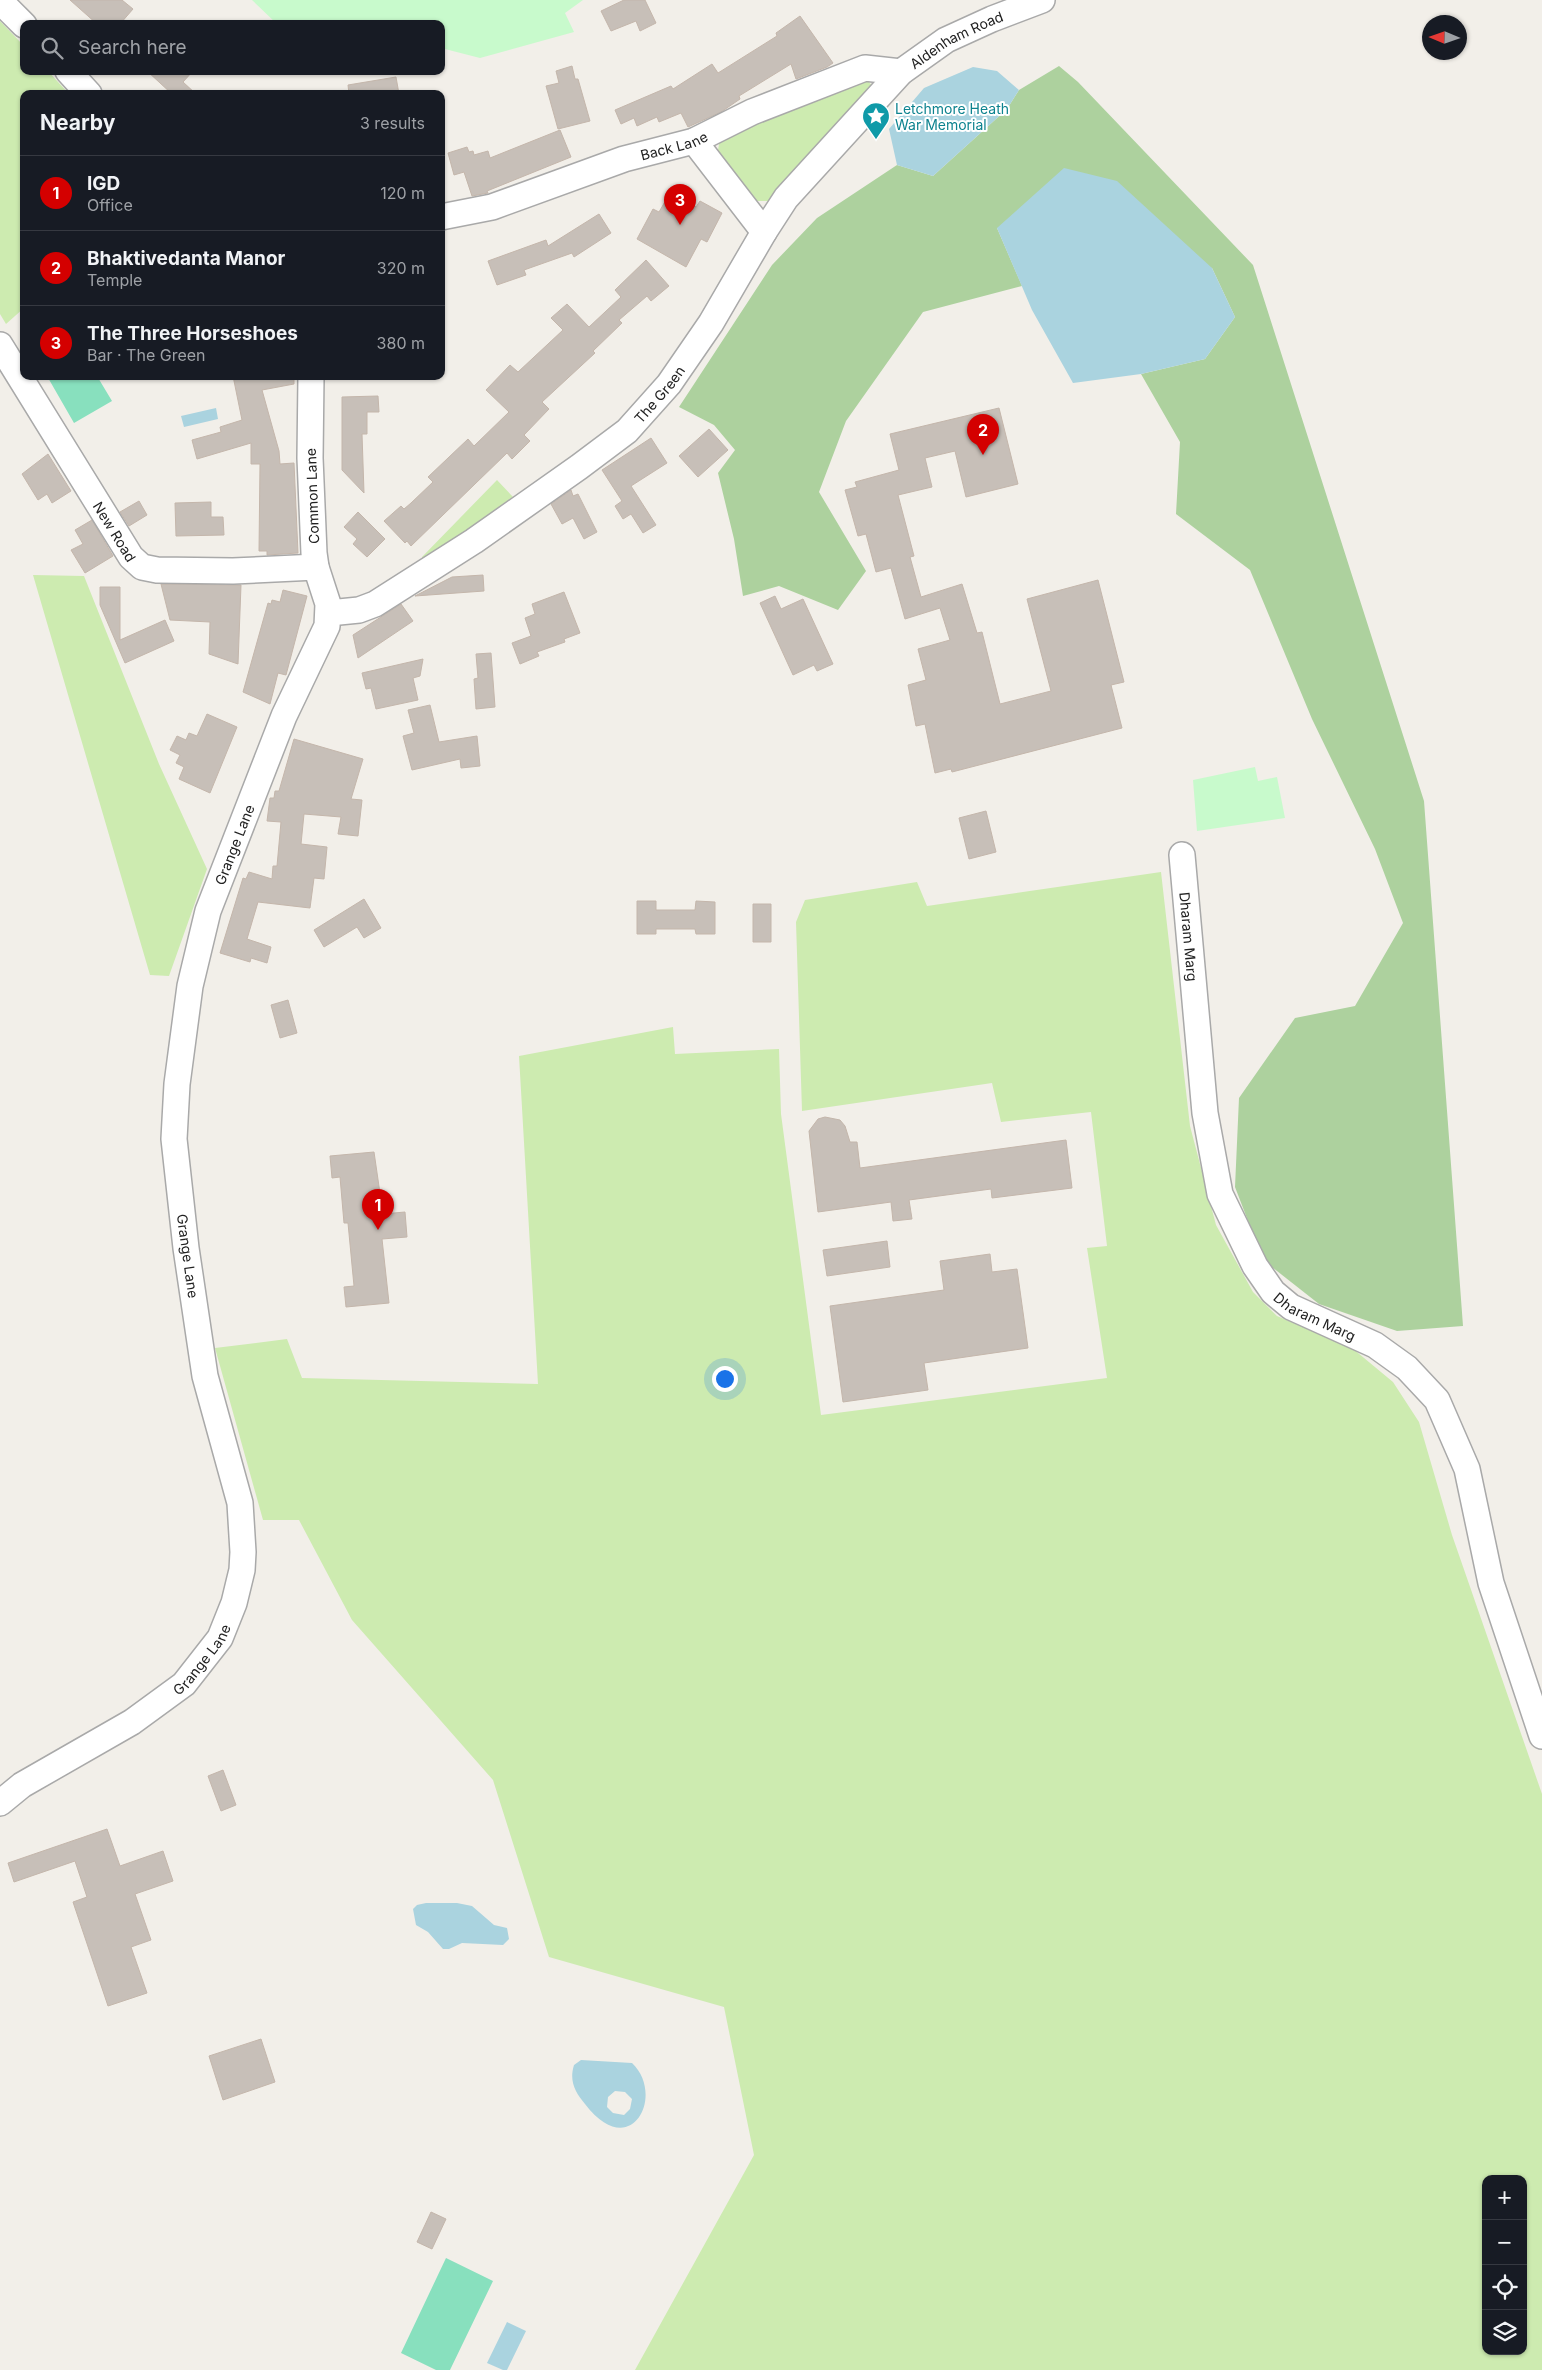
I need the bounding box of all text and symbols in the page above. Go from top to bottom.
street label: Aldenham Road [906,7,1005,72]
north arrow [1422,15,1467,60]
search box [20,20,445,75]
icon: search [38,34,66,62]
text: Search here [78,36,187,59]
place label: Letchmore Heath War Memorial [895,100,1009,133]
place icon: Letchmore Heath War Memorial [861,101,891,140]
text: Nearby [40,110,115,135]
text: 3 results [360,113,425,133]
street label: Back Lane [638,127,710,163]
text: IGD [87,172,120,195]
text: 1 [53,183,59,203]
text: 120 m [380,183,425,203]
pin: 3 [664,184,696,225]
text: Office [87,195,133,215]
text: Bhaktivedanta Manor [87,247,285,270]
text: 2 [51,258,61,278]
text: 320 m [377,258,425,278]
text: Temple [87,270,142,290]
text: The Three Horseshoes [87,322,298,345]
text: 3 [51,333,61,353]
text: 380 m [377,333,425,353]
text: Bar · The Green [87,345,206,365]
street label: The Green [630,362,688,426]
pin: 2 [967,414,999,455]
street label: Common Lane [302,448,322,544]
street label: New Road [90,498,140,565]
street label: Grange Lane [211,802,257,887]
street label: Dharam Marg [1177,891,1202,982]
pin: 1 [362,1189,394,1230]
street label: Grange Lane [174,1213,202,1299]
street label: Dharam Marg [1271,1288,1359,1344]
your location [712,1366,738,1392]
street label: Grange Lane [169,1621,233,1698]
map controls [1482,2175,1527,2355]
button: + [1482,2175,1527,2220]
button: − [1482,2220,1527,2265]
button: locate [1482,2265,1527,2310]
button: layers [1482,2310,1527,2355]

